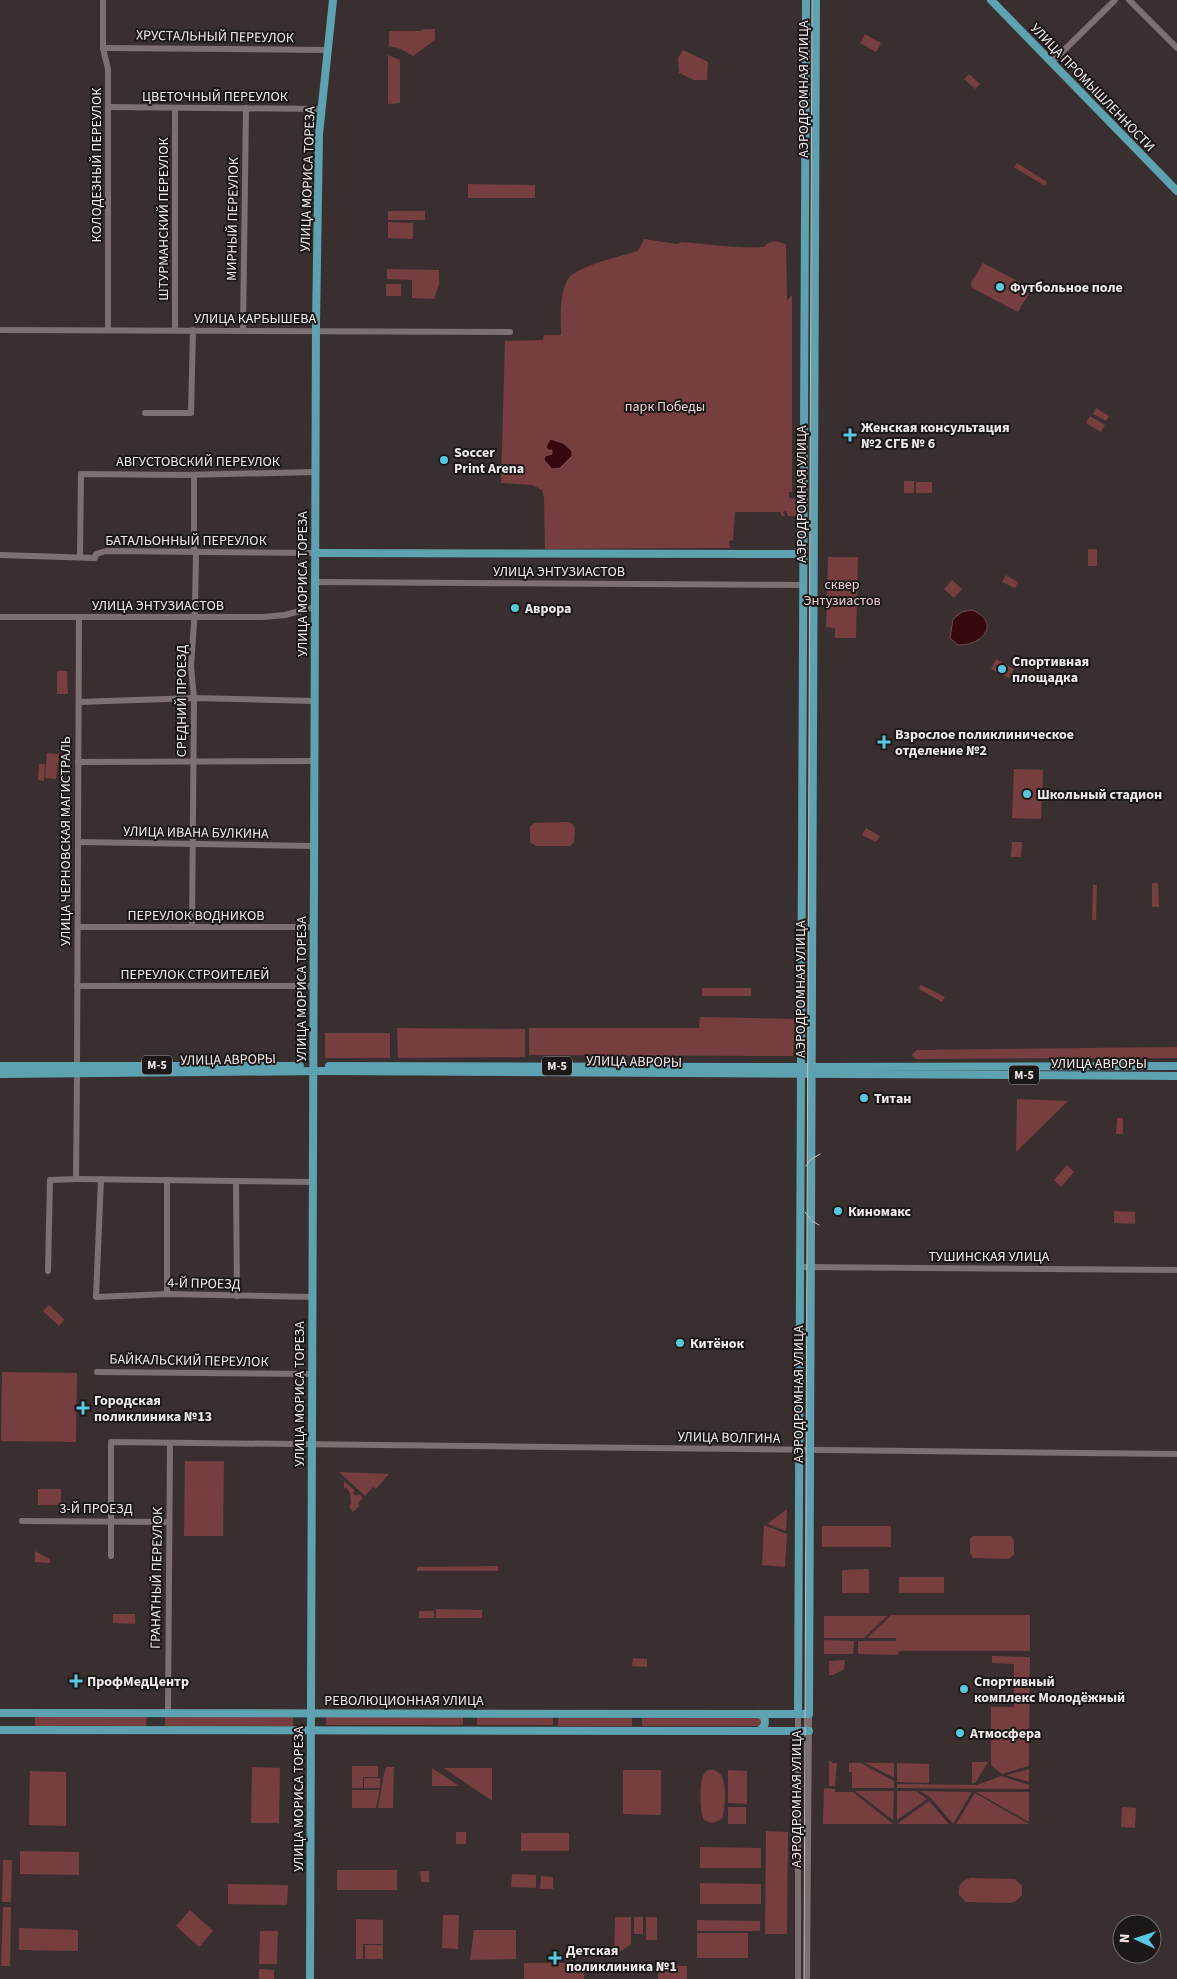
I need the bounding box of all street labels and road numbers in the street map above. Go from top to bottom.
street label: УЛИЦА ПРОМЫШЛЕННОСТИ [1025,19,1159,156]
street label: АЭРОДРОМНАЯ УЛИЦА [794,20,814,158]
street label: ХРУСТАЛЬНЫЙ ПЕРЕУЛОК [136,26,295,48]
street label: КОЛОДЕЗНЫЙ ПЕРЕУЛОК [87,87,107,242]
street label: ЦВЕТОЧНЫЙ ПЕРЕУЛОК [142,87,289,107]
street label: УЛИЦА МОРИСА ТОРЕЗА [295,106,321,252]
street label: ШТУРМАНСКИЙ ПЕРЕУЛОК [154,136,174,301]
street label: МИРНЫЙ ПЕРЕУЛОК [222,156,244,281]
street label: УЛИЦА КАРБЫШЕВА [194,309,316,329]
street label: АЭРОДРОМНАЯ УЛИЦА [792,425,812,563]
street label: АВГУСТОВСКИЙ ПЕРЕУЛОК [116,452,281,472]
street label: УЛИЦА МОРИСА ТОРЕЗА [293,511,313,657]
street label: БАТАЛЬОННЫЙ ПЕРЕУЛОК [105,531,268,551]
street label: УЛИЦА ЭНТУЗИАСТОВ [493,562,625,582]
street label: УЛИЦА ЭНТУЗИАСТОВ [92,596,224,616]
street label: СРЕДНИЙ ПРОЕЗД [172,645,192,757]
street label: УЛИЦА ЧЕРНОВСКАЯ МАГИСТРАЛЬ [56,736,76,946]
street label: УЛИЦА ИВАНА БУЛКИНА [123,822,269,844]
street label: ПЕРЕУЛОК ВОДНИКОВ [128,906,264,926]
street label: УЛИЦА МОРИСА ТОРЕЗА [292,916,312,1062]
street label: АЭРОДРОМНАЯ УЛИЦА [791,920,811,1058]
street label: ПЕРЕУЛОК СТРОИТЕЛЕЙ [121,965,269,985]
street label: УЛИЦА АВРОРЫ [180,1049,276,1071]
street label: УЛИЦА АВРОРЫ [586,1051,682,1073]
street label: УЛИЦА АВРОРЫ [1051,1054,1147,1074]
road number: М-5 [142,1056,172,1074]
road number: М-5 [542,1056,572,1076]
road number: М-5 [1009,1066,1039,1084]
street label: ТУШИНСКАЯ УЛИЦА [929,1247,1050,1267]
street label: 4-Й ПРОЕЗД [167,1273,241,1295]
street label: УЛИЦА МОРИСА ТОРЕЗА [290,1321,310,1467]
street label: АЭРОДРОМНАЯ УЛИЦА [789,1325,809,1463]
street label: БАЙКАЛЬСКИЙ ПЕРЕУЛОК [109,1350,270,1372]
street label: УЛИЦА ВОЛГИНА [677,1427,781,1449]
street label: 3-Й ПРОЕЗД [59,1499,133,1519]
street label: ГРАНАТНЫЙ ПЕРЕУЛОК [146,1506,168,1649]
street label: РЕВОЛЮЦИОННАЯ УЛИЦА [324,1691,484,1711]
street label: УЛИЦА МОРИСА ТОРЕЗА [289,1726,309,1872]
street label: АЭРОДРОМНАЯ УЛИЦА [787,1730,807,1868]

